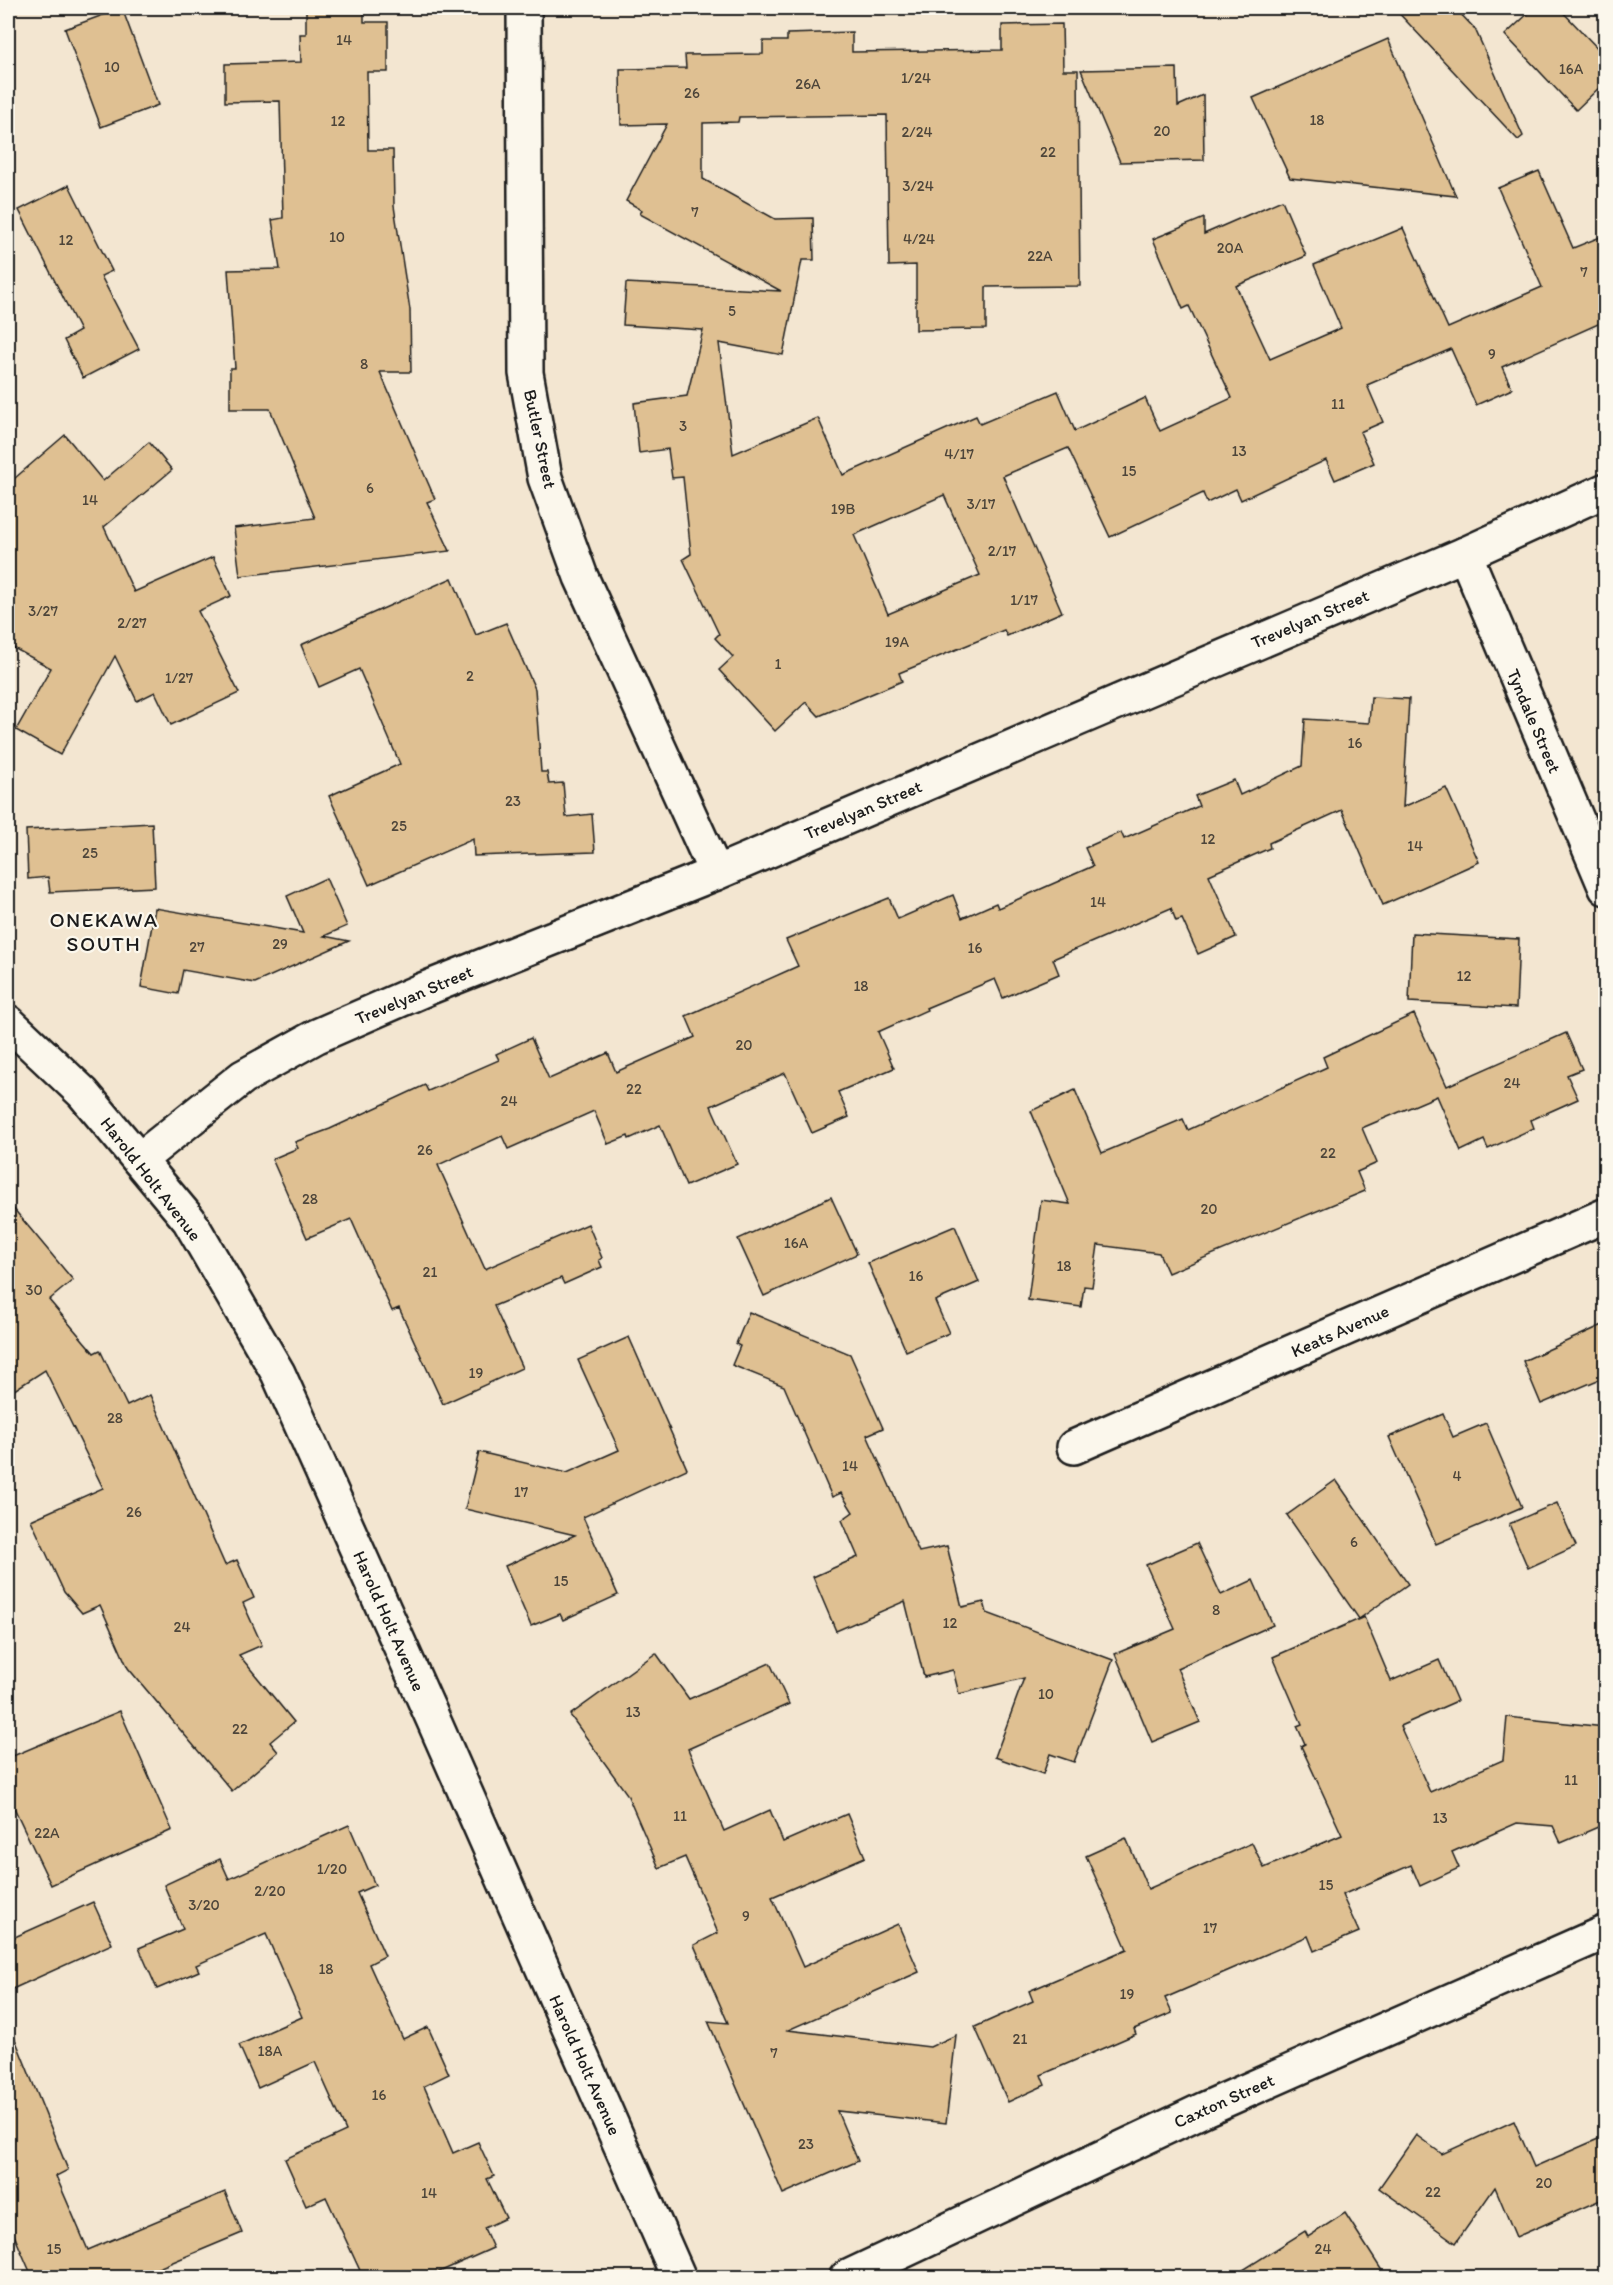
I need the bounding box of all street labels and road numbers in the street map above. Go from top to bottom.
street label: Butler Street [519,387,561,491]
street label: Trevelyan Street [1248,584,1372,654]
street label: Tyndale Street [1502,666,1566,777]
street label: Trevelyan Street [801,775,925,845]
street label: Trevelyan Street [352,960,476,1030]
street label: Harold Holt Avenue [96,1112,206,1246]
street label: Keats Avenue [1288,1300,1392,1362]
street label: Harold Holt Avenue [348,1547,430,1695]
street label: Harold Holt Avenue [544,1991,626,2139]
street label: Caxton Street [1170,2069,1278,2133]

